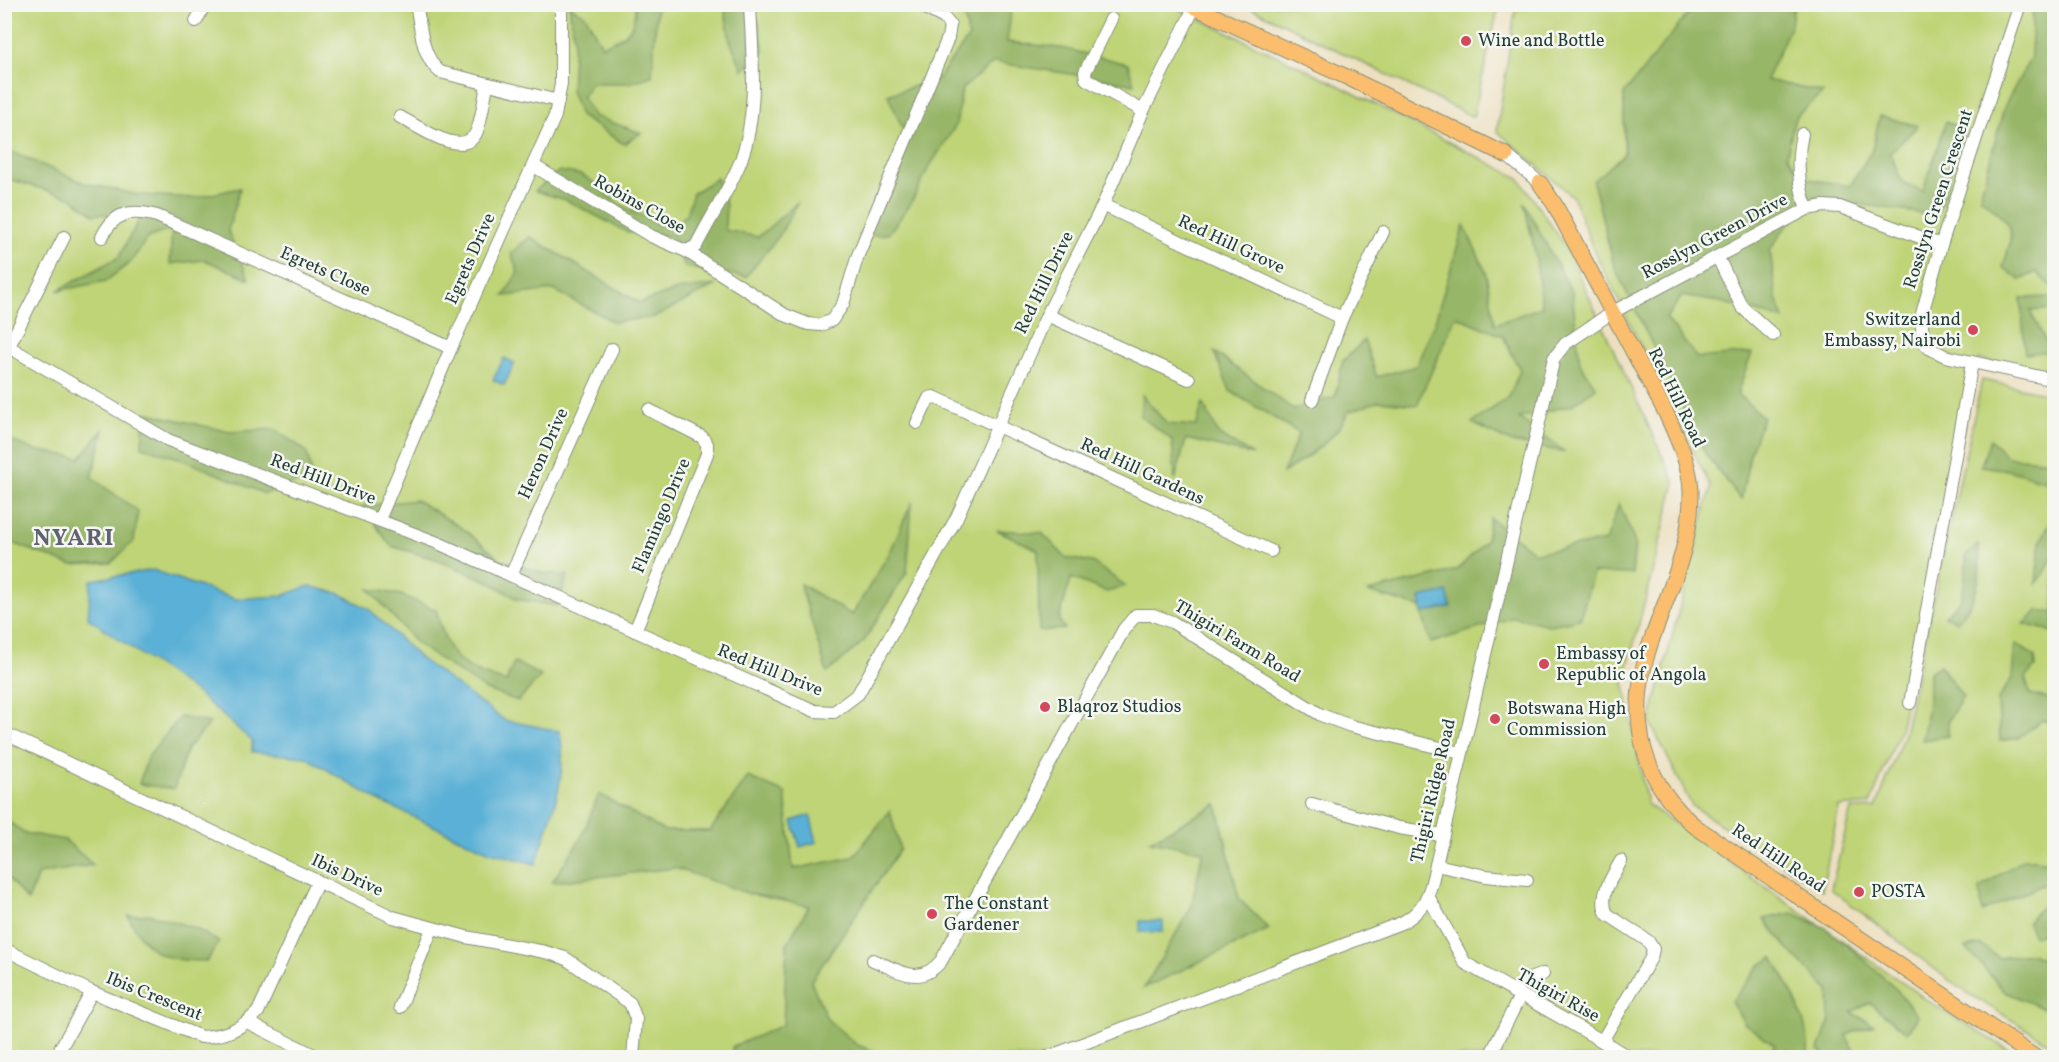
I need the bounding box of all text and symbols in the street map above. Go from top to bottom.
place label: Wine and Bottle [1478,29,1604,54]
marker: Wine and Bottle [1459,34,1473,48]
street label: Rosslyn Green Crescent [1898,106,1980,292]
street label: Robins Close [589,169,689,241]
street label: Rosslyn Green Drive [1637,188,1793,286]
street label: Egrets Drive [440,209,502,309]
street label: Red Hill Grove [1173,209,1289,281]
street label: Red Hill Drive [1009,227,1081,339]
street label: Egrets Close [276,241,374,303]
place label: Switzerland Embassy, Nairobi [1824,308,1961,354]
marker: Switzerland Embassy, Nairobi [1966,323,1980,337]
street label: Red Hill Road [1641,344,1711,452]
street label: Heron Drive [513,404,575,504]
street label: Red Hill Gardens [1076,432,1208,512]
street label: Red Hill Drive [266,448,380,512]
street label: Flamingo Drive [626,455,698,577]
district label: NYARI [33,522,115,556]
street label: Thigiri Farm Road [1169,594,1305,690]
street label: Red Hill Drive [714,639,826,703]
place label: Embassy of Republic of Angola [1556,642,1707,688]
marker: Embassy of Republic of Angola [1537,657,1551,671]
place label: Blaqroz Studios [1057,695,1181,720]
place label: Botswana High Commission [1507,697,1627,743]
marker: Blaqroz Studios [1038,700,1052,714]
marker: Botswana High Commission [1488,712,1502,726]
street label: Thigiri Ridge Road [1405,716,1463,866]
street label: Red Hill Road [1726,818,1830,900]
street label: Ibis Drive [307,848,387,904]
place label: POSTA [1871,880,1926,905]
marker: POSTA [1852,885,1866,899]
place label: The Constant Gardener [944,892,1049,938]
marker: The Constant Gardener [925,907,939,921]
street label: Thigiri Rise [1512,963,1604,1029]
street label: Ibis Crescent [102,966,206,1028]

